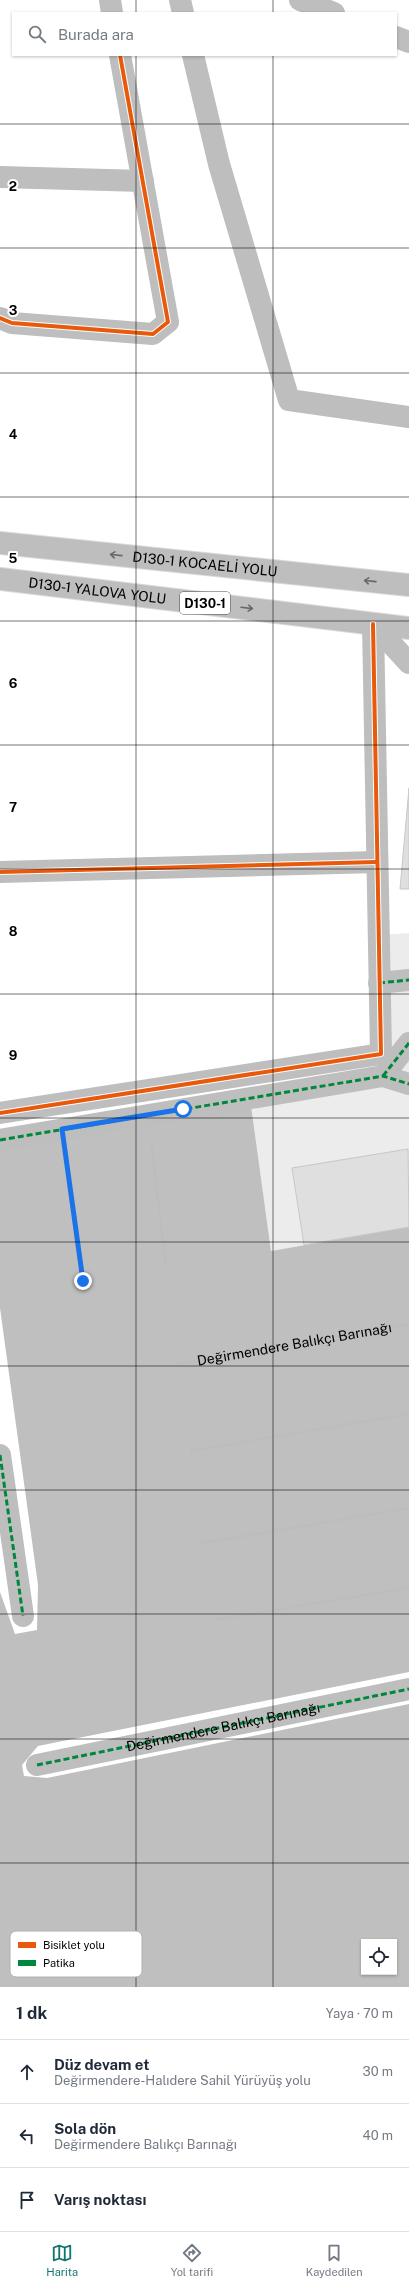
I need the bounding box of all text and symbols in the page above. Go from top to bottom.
search box [12,12,397,56]
icon: search [26,23,48,45]
text: Burada ara [58,26,134,43]
text: 2 [9,179,17,194]
text: 3 [9,303,18,318]
text: 4 [9,427,18,442]
street label: D130-1 KOCAELİ YOLU [132,549,278,579]
text: 5 [9,551,18,566]
one-way arrow [110,551,123,558]
street label: D130-1 YALOVA YOLU [28,574,167,607]
one-way arrow [364,578,377,585]
road number: D130-1 [180,592,230,614]
one-way arrow [240,604,253,612]
text: 6 [9,676,18,691]
text: 7 [9,800,17,815]
text: 8 [9,924,18,939]
text: 9 [9,1048,17,1063]
route start [174,1100,192,1118]
route end [74,1272,92,1290]
street label: Değirmendere Balıkçı Barınağı [196,1319,393,1369]
street label: Değirmendere Balıkçı Barınağı [125,1699,321,1755]
legend [10,1931,142,1977]
text: Bisiklet yolu [43,1939,105,1951]
map controls [361,1939,397,1975]
button: locate [361,1939,397,1975]
text: Patika [43,1957,75,1969]
text: 1 dk [16,2003,47,2023]
text: Yaya · 70 m [326,2006,393,2021]
text: Düz devam et [54,2056,149,2073]
icon: ahead [16,2061,38,2083]
text: 30 m [363,2064,393,2079]
text: Değirmendere-Halıdere Sahil Yürüyüş yolu [54,2073,311,2088]
text: Sola dön [54,2120,116,2137]
icon: left [16,2125,38,2147]
text: 40 m [362,2128,393,2143]
text: Değirmendere Balıkçı Barınağı [54,2137,237,2152]
icon: arrive [16,2189,38,2211]
text: Varış noktası [54,2191,146,2208]
tab: Harita [46,2242,78,2278]
tab: Yol tarifi [171,2242,213,2278]
tab: Kaydedilen [306,2242,363,2278]

